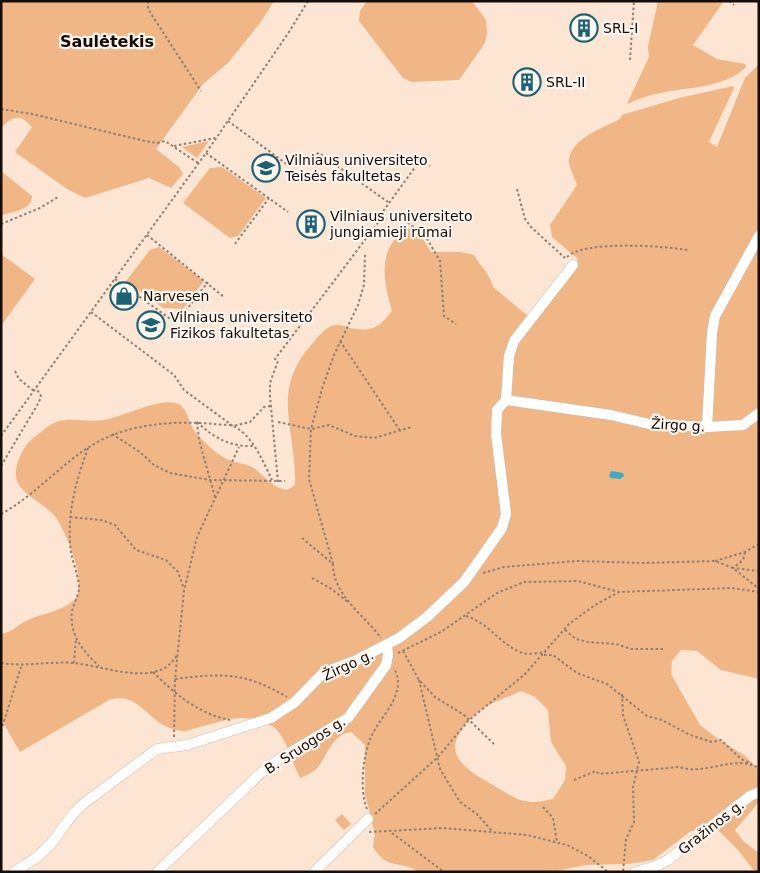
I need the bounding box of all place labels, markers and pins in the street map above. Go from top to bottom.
building icon: SRL-I [569,13,599,43]
place label: SRL-I [603,20,638,36]
building icon: SRL-II [512,67,542,97]
place label: SRL-II [546,74,585,90]
place label: Vilniaus universiteto Teisės fakultetas [284,152,428,184]
school or university icon: Vilniaus universiteto Teisės fakultetas [251,153,281,183]
place label: Vilniaus universiteto jungiamieji rūmai [329,208,473,240]
building icon: Vilniaus universiteto jungiamieji rūmai [296,209,326,239]
shop icon: Narvesen [109,281,139,311]
place label: Narvesen [143,288,210,304]
place label: Vilniaus universiteto Fizikos fakultetas [170,309,313,341]
school or university icon: Vilniaus universiteto Fizikos fakultetas [136,310,166,340]

